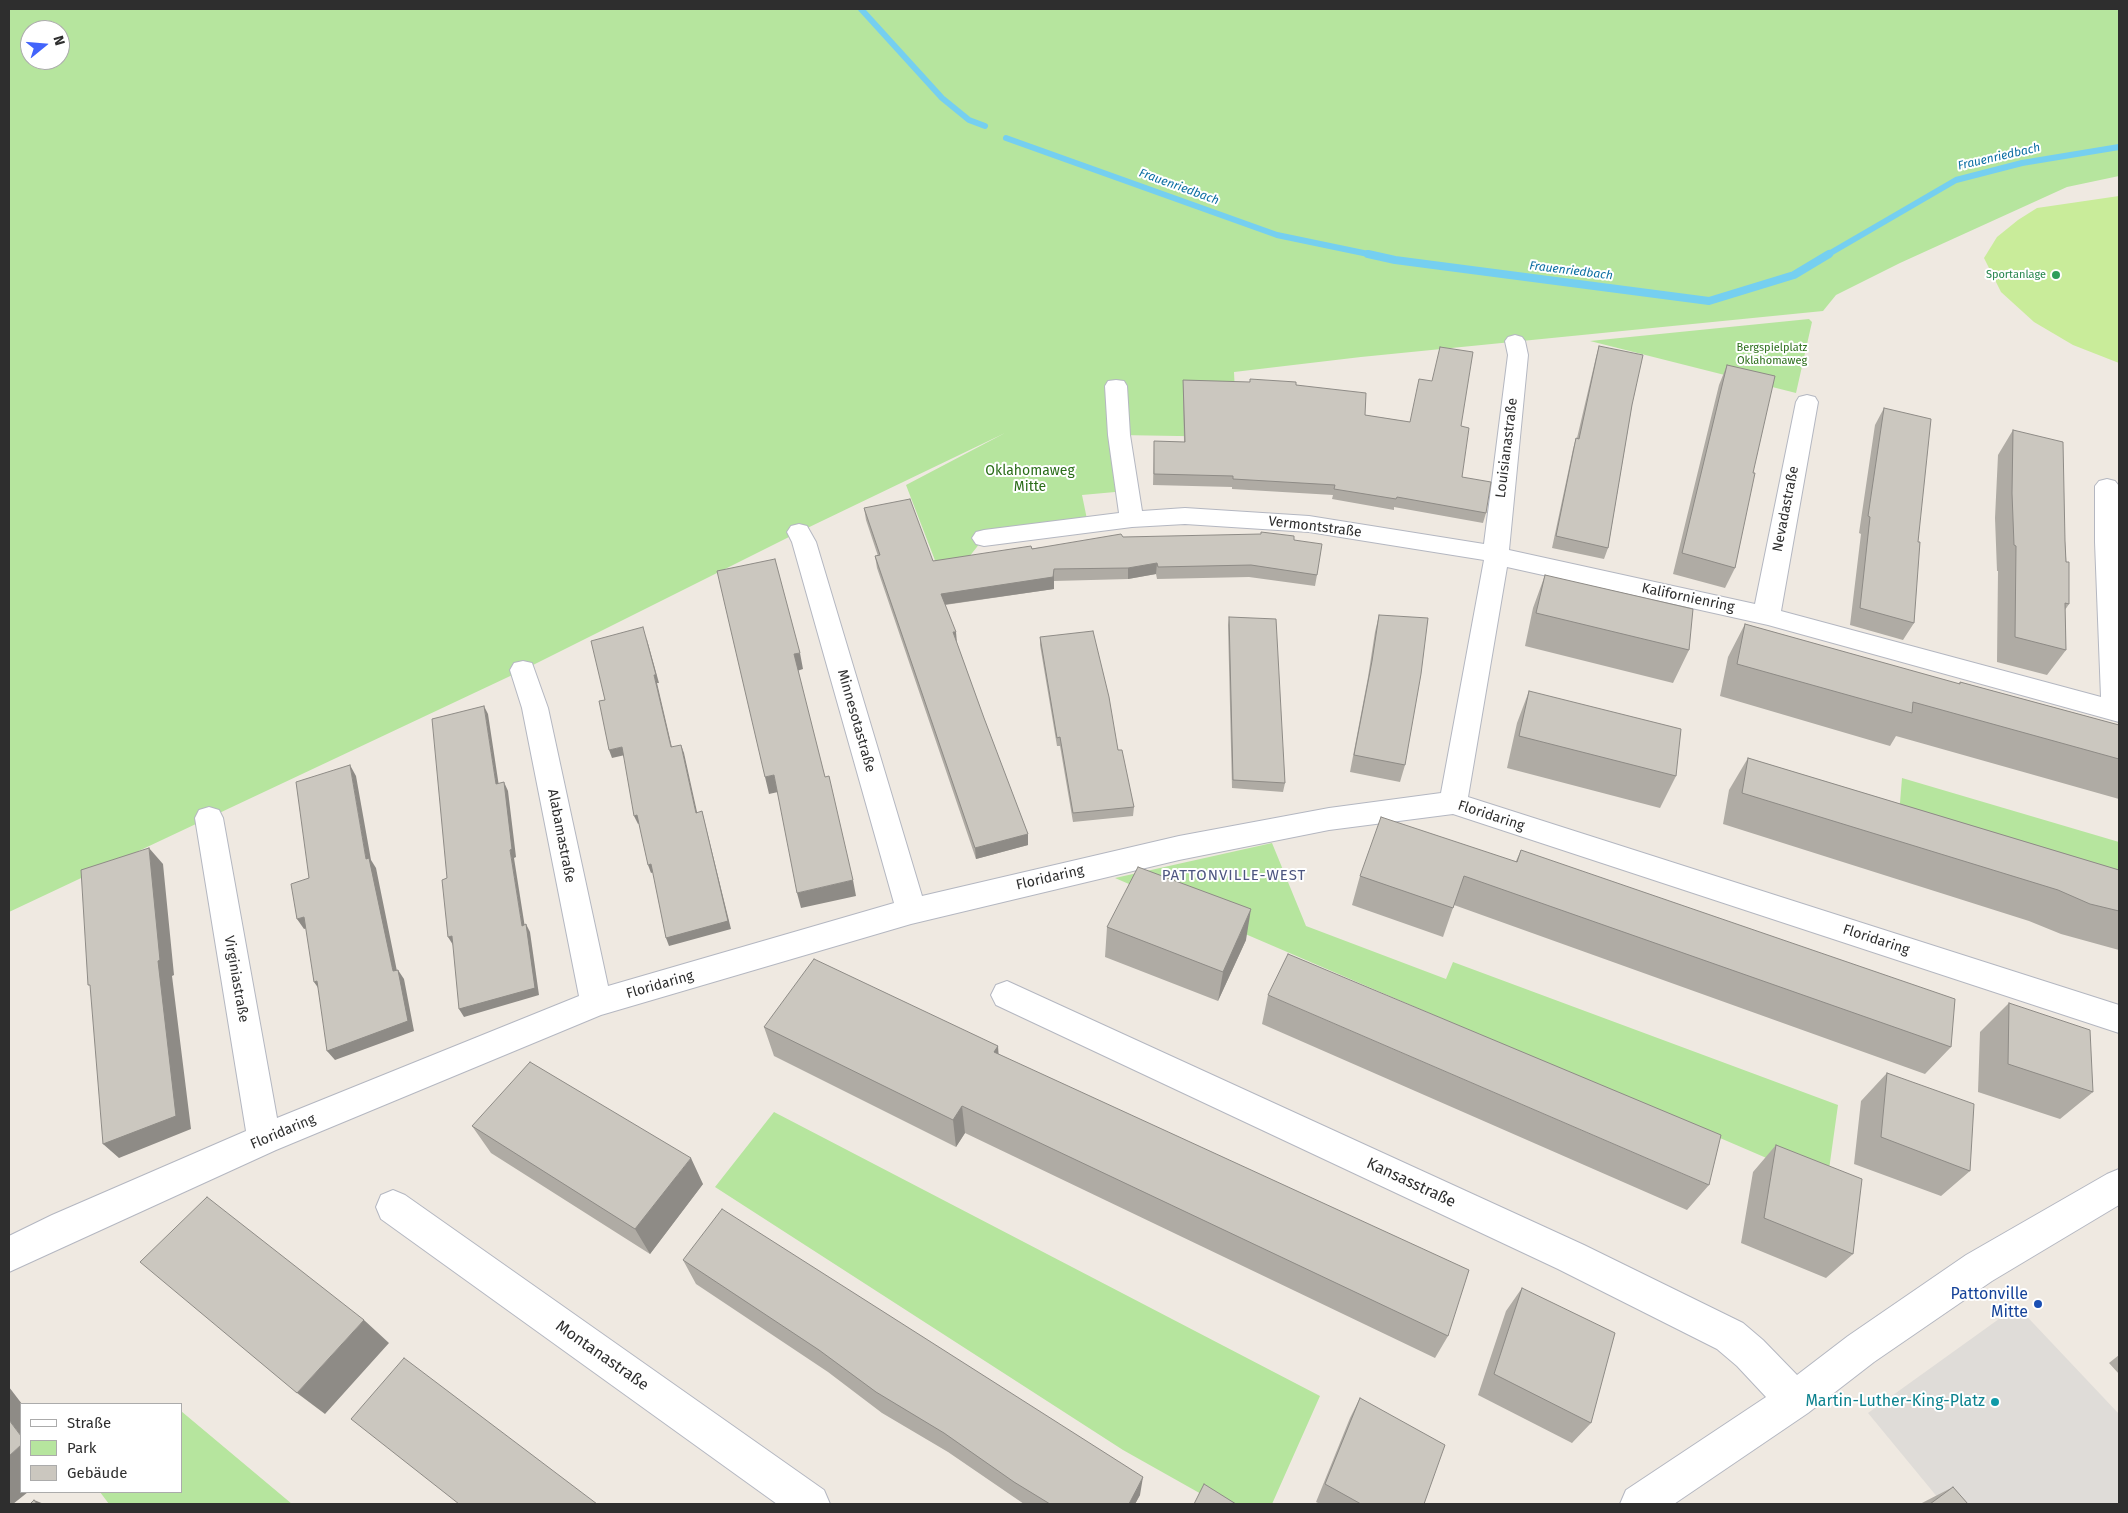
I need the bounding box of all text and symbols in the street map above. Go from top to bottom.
north arrow [20,20,70,70]
text: N [49,34,68,48]
water label: Frauenriedbach [1956,141,2042,173]
water label: Frauenriedbach [1137,166,1221,208]
water label: Frauenriedbach [1528,259,1614,283]
place label: Sportanlage [1986,268,2046,282]
marker: Sportanlage [2050,269,2062,281]
park label: Bergspielplatz Oklahomaweg [1737,341,1807,367]
street label: Louisianastraße [1493,397,1521,499]
park label: Oklahomaweg Mitte [985,463,1075,496]
street label: Nevadastraße [1769,465,1803,553]
street label: Vermontstraße [1267,513,1363,541]
street label: Kalifornienring [1640,580,1736,616]
street label: Minnesotastraße [833,668,879,774]
street label: Alabamastraße [544,788,578,884]
street label: Floridaring [1456,797,1526,835]
street label: Floridaring [1014,862,1086,894]
district label: PATTONVILLE-WEST [1160,867,1308,885]
street label: Floridaring [1841,921,1911,959]
street label: Virginiastraße [220,934,252,1024]
street label: Floridaring [624,967,696,1003]
street label: Floridaring [248,1111,318,1153]
street label: Kansasstraße [1363,1154,1459,1212]
place label: Pattonville Mitte [1951,1285,2028,1323]
marker: Pattonville Mitte [2032,1298,2044,1310]
street label: Montanastraße [552,1317,652,1395]
place label: Martin-Luther-King-Platz [1805,1392,1985,1412]
marker: Martin-Luther-King-Platz [1989,1396,2001,1408]
legend [20,1403,182,1493]
text: Straße [67,1414,111,1432]
text: Park [67,1439,97,1457]
text: Gebäude [67,1464,127,1482]

